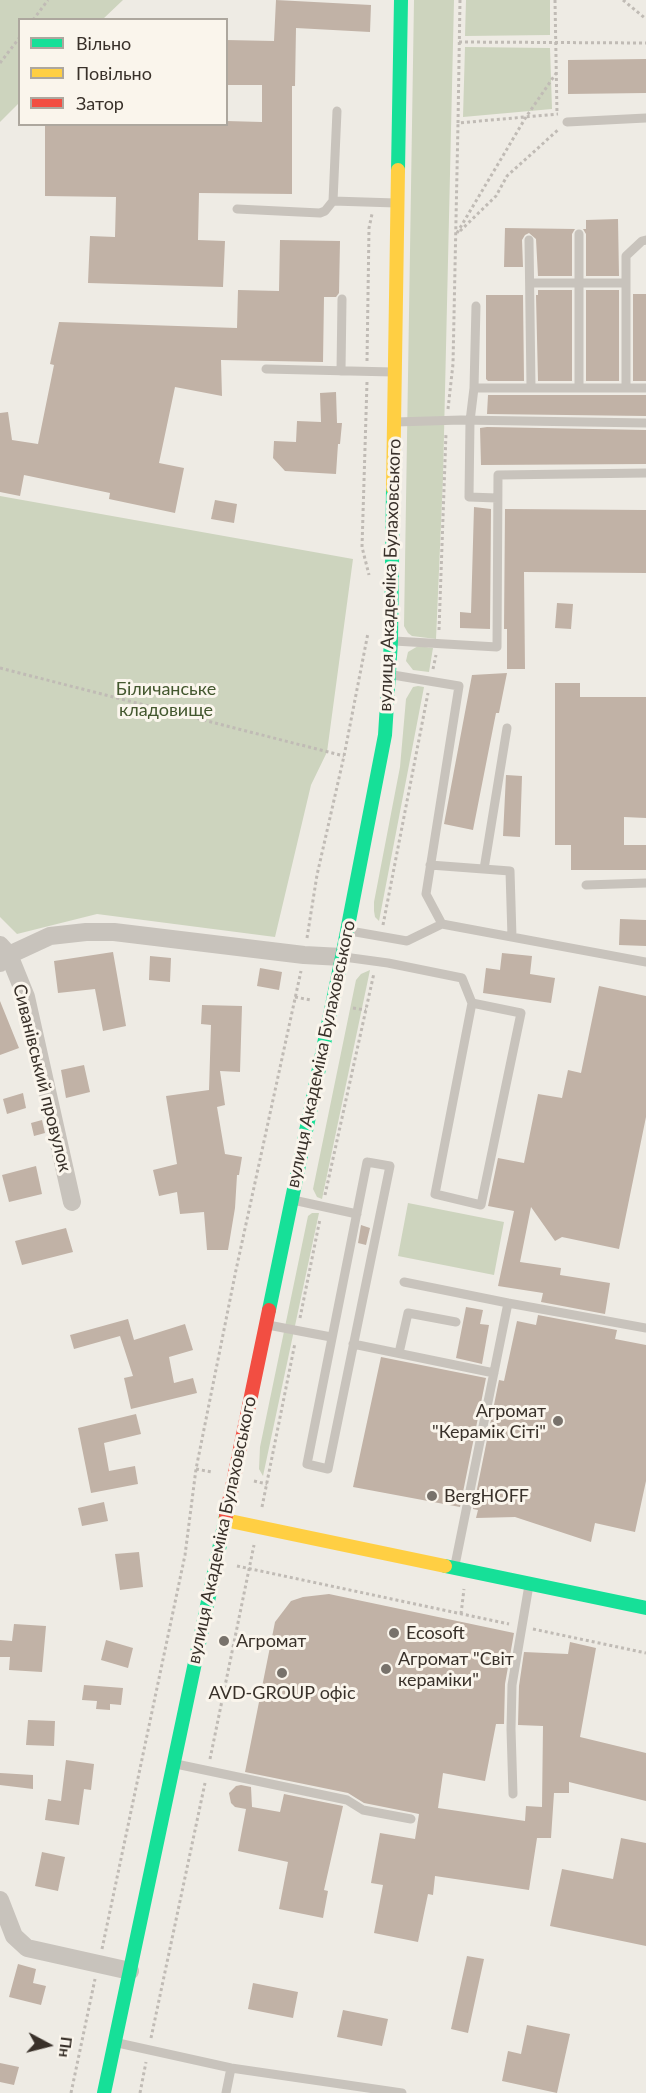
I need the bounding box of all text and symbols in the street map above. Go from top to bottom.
legend [18,18,228,126]
text: Вільно [76,32,131,54]
text: Повільно [76,62,152,84]
text: Затор [76,92,124,114]
street label: вулиця Академіка Булаховського [374,438,406,712]
park label: Біличанське кладовище [116,678,216,720]
street label: вулиця Академіка Булаховського [282,918,360,1190]
street label: Сиванівський провулок [8,982,76,1174]
street label: вулиця Академіка Булаховського [183,1394,261,1666]
place label: Агромат "Керамік Сіті" [432,1400,546,1442]
marker: Агромат "Керамік Сіті" [551,1414,565,1428]
place label: BergHOFF [444,1485,529,1507]
marker: BergHOFF [425,1489,439,1503]
place label: Ecosoft [406,1622,465,1644]
marker: Ecosoft [387,1626,401,1640]
place label: Агромат [236,1630,306,1652]
marker: Агромат [217,1634,231,1648]
place label: Агромат "Світ кераміки" [398,1648,514,1690]
marker: Агромат "Світ кераміки" [379,1662,393,1676]
marker: AVD-GROUP офіс [275,1666,289,1680]
place label: AVD-GROUP офіс [209,1682,355,1704]
north arrow [18,2015,78,2075]
text: Пн [56,2036,77,2059]

